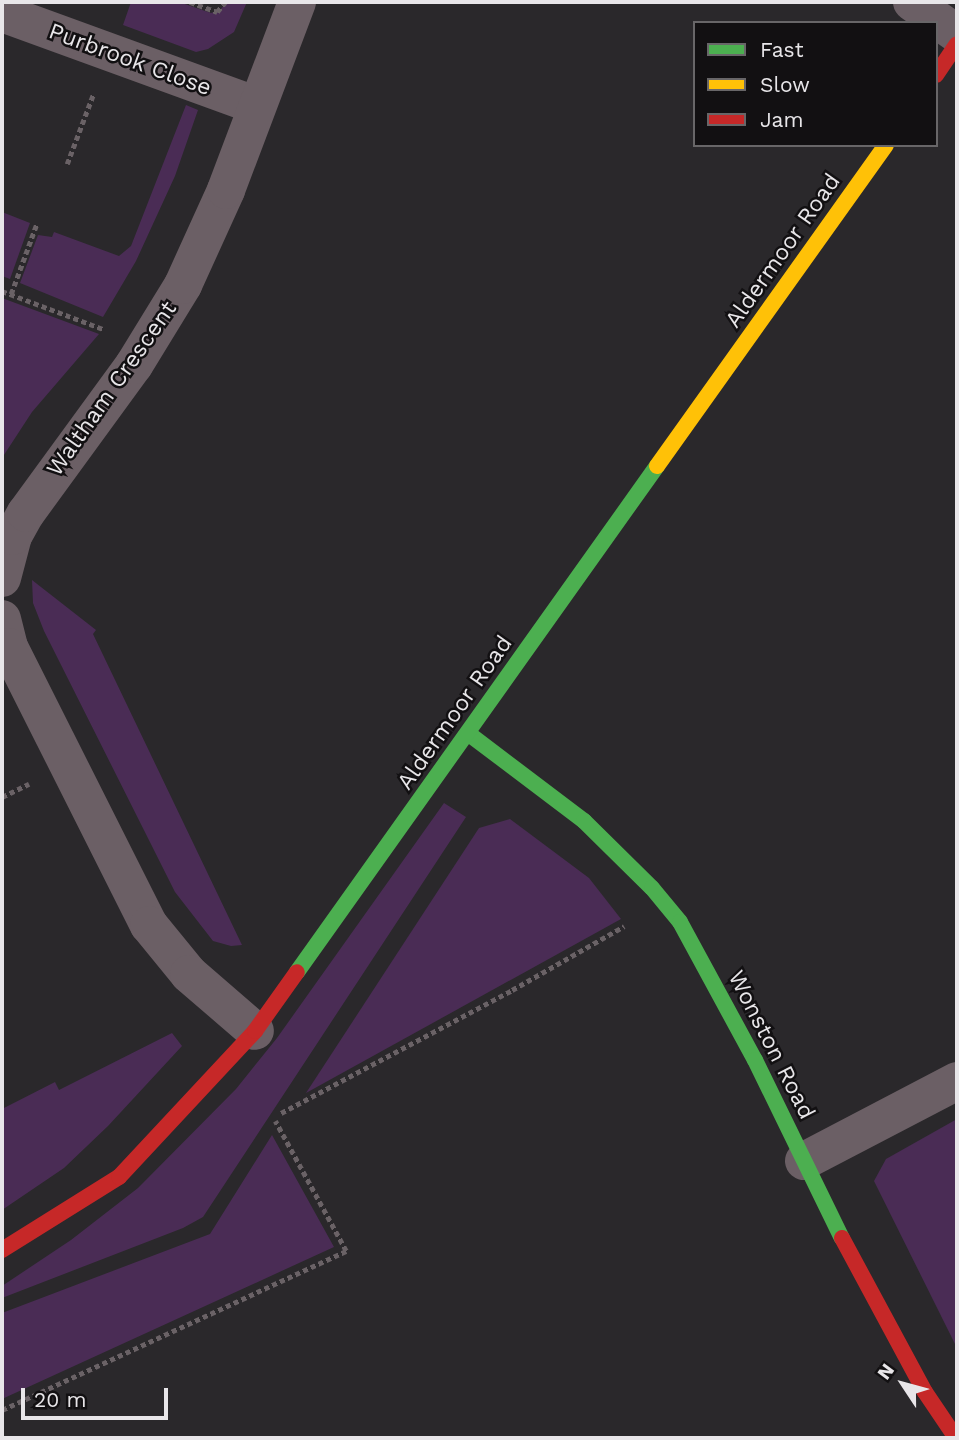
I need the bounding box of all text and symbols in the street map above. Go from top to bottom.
street label: Purbrook Close [45,18,215,102]
legend [693,21,938,147]
text: Fast [760,37,804,62]
text: Slow [760,72,810,97]
text: Jam [760,107,803,132]
street label: Aldermoor Road [719,168,847,334]
street label: Waltham Crescent [41,296,183,482]
street label: Aldermoor Road [391,630,519,796]
street label: Wonston Road [722,966,820,1124]
north arrow [868,1349,938,1419]
text: N [872,1359,899,1384]
scale bar [24,1374,172,1418]
text: 20 m [34,1387,86,1412]

